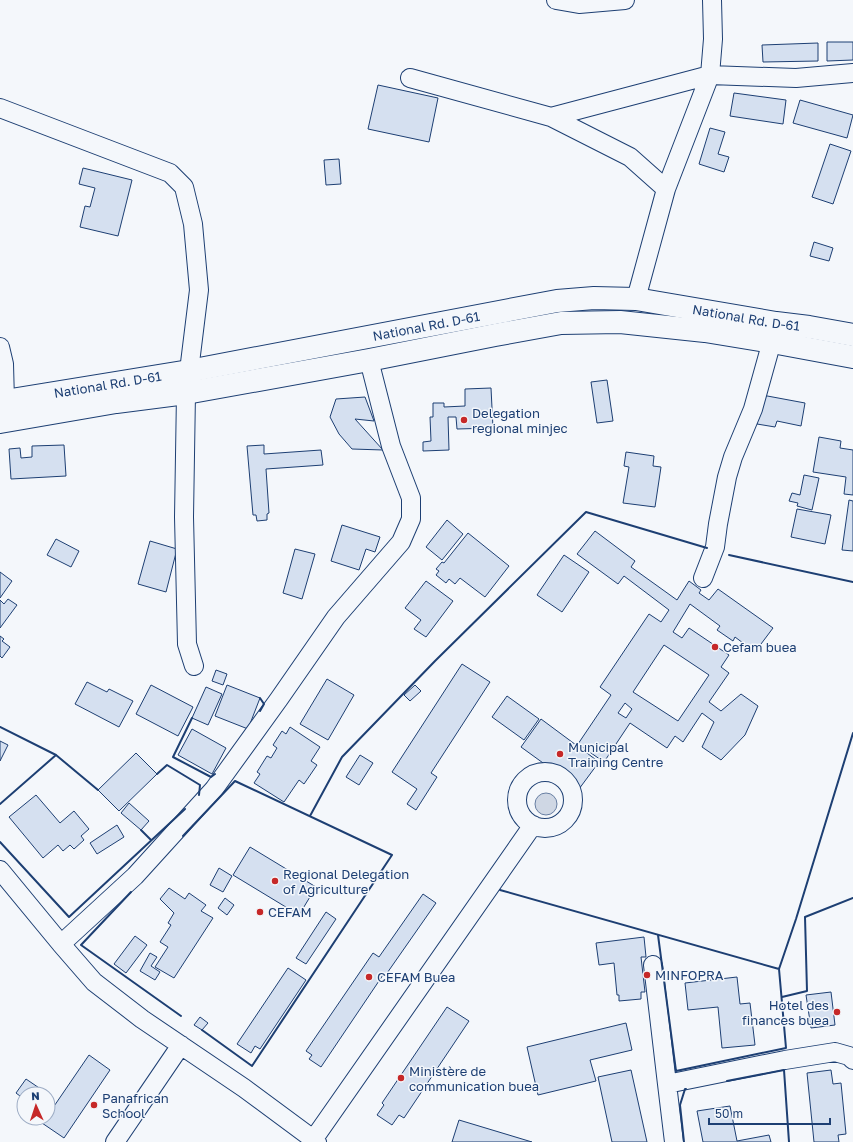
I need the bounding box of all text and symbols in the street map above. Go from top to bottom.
street label: National Rd. D-61 [691,301,801,334]
street label: National Rd. D-61 [371,308,481,344]
street label: National Rd. D-61 [53,368,162,401]
place label: Delegation regional minjec [472,405,568,436]
marker: Delegation regional minjec [459,415,469,425]
place label: Cefam buea [723,639,797,655]
marker: Cefam buea [710,642,720,652]
place label: Municipal Training Centre [568,739,663,770]
marker: Municipal Training Centre [555,749,565,759]
place label: Regional Delegation of Agriculture [283,866,409,897]
marker: Regional Delegation of Agriculture [270,876,280,886]
place label: CEFAM [268,904,312,920]
marker: CEFAM [255,907,265,917]
place label: MINFOPRA [655,967,724,983]
place label: CEFAM Buea [377,969,455,985]
marker: MINFOPRA [642,970,652,980]
marker: CEFAM Buea [364,972,374,982]
place label: Hotel des finances buea [742,997,829,1028]
marker: Hotel des finances buea [832,1007,842,1017]
place label: Ministère de communication buea [409,1063,539,1094]
marker: Ministère de communication buea [396,1073,406,1083]
north arrow [16,1086,56,1126]
text: N [31,1089,40,1102]
place label: Panafrican School [102,1090,169,1121]
marker: Panafrican School [89,1100,99,1110]
scale bar [709,1100,830,1126]
text: 50 m [715,1106,743,1121]

